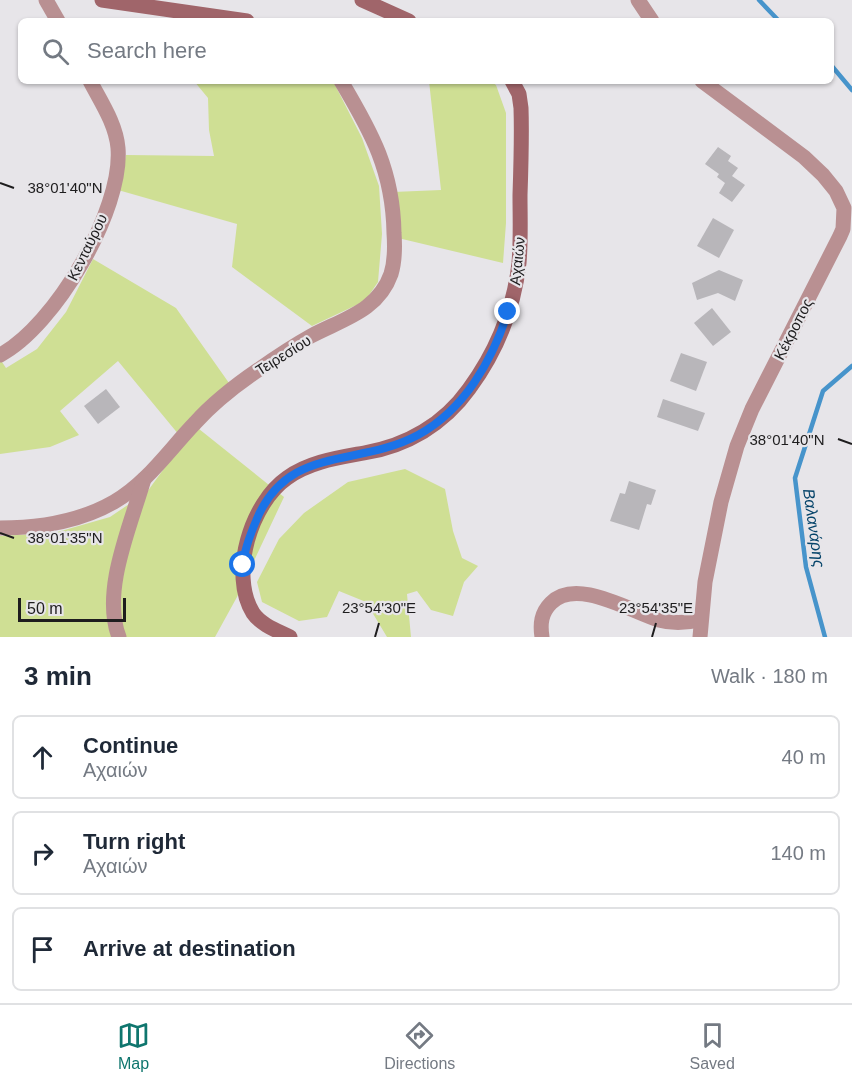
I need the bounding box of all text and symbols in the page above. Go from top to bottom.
search box [18,18,834,84]
icon: search [39,35,72,68]
text: Search here [87,38,207,63]
text: 38°01'40"N [27,179,103,196]
street label: Κενταύρου [64,211,110,283]
street label: Αχαιών [506,236,528,286]
street label: Κέκροπος [770,295,816,363]
route end [494,298,520,324]
street label: Τειρεσίου [252,331,314,379]
text: 38°01'40"N [749,431,825,448]
water label: Βαλανάρης [800,487,828,569]
text: 38°01'35"N [27,529,103,546]
route start [229,551,255,577]
scale bar [18,595,126,622]
text: 23°54'30"E [342,599,416,616]
text: 23°54'35"E [619,599,693,616]
text: 50 m [27,600,63,617]
text: 3 min [24,661,92,691]
text: Walk · 180 m [711,665,828,687]
text: Continue [83,733,178,758]
icon: ahead [26,741,59,774]
text: 40 m [782,746,826,768]
text: Αχαιών [83,759,148,781]
text: Turn right [83,829,185,854]
icon: right [26,837,59,870]
text: 140 m [770,842,826,864]
text: Αχαιών [83,855,148,877]
icon: arrive [26,933,59,966]
text: Arrive at destination [83,936,296,961]
tab: Map [117,1019,150,1073]
tab: Directions [384,1019,455,1073]
tab: Saved [690,1019,735,1073]

